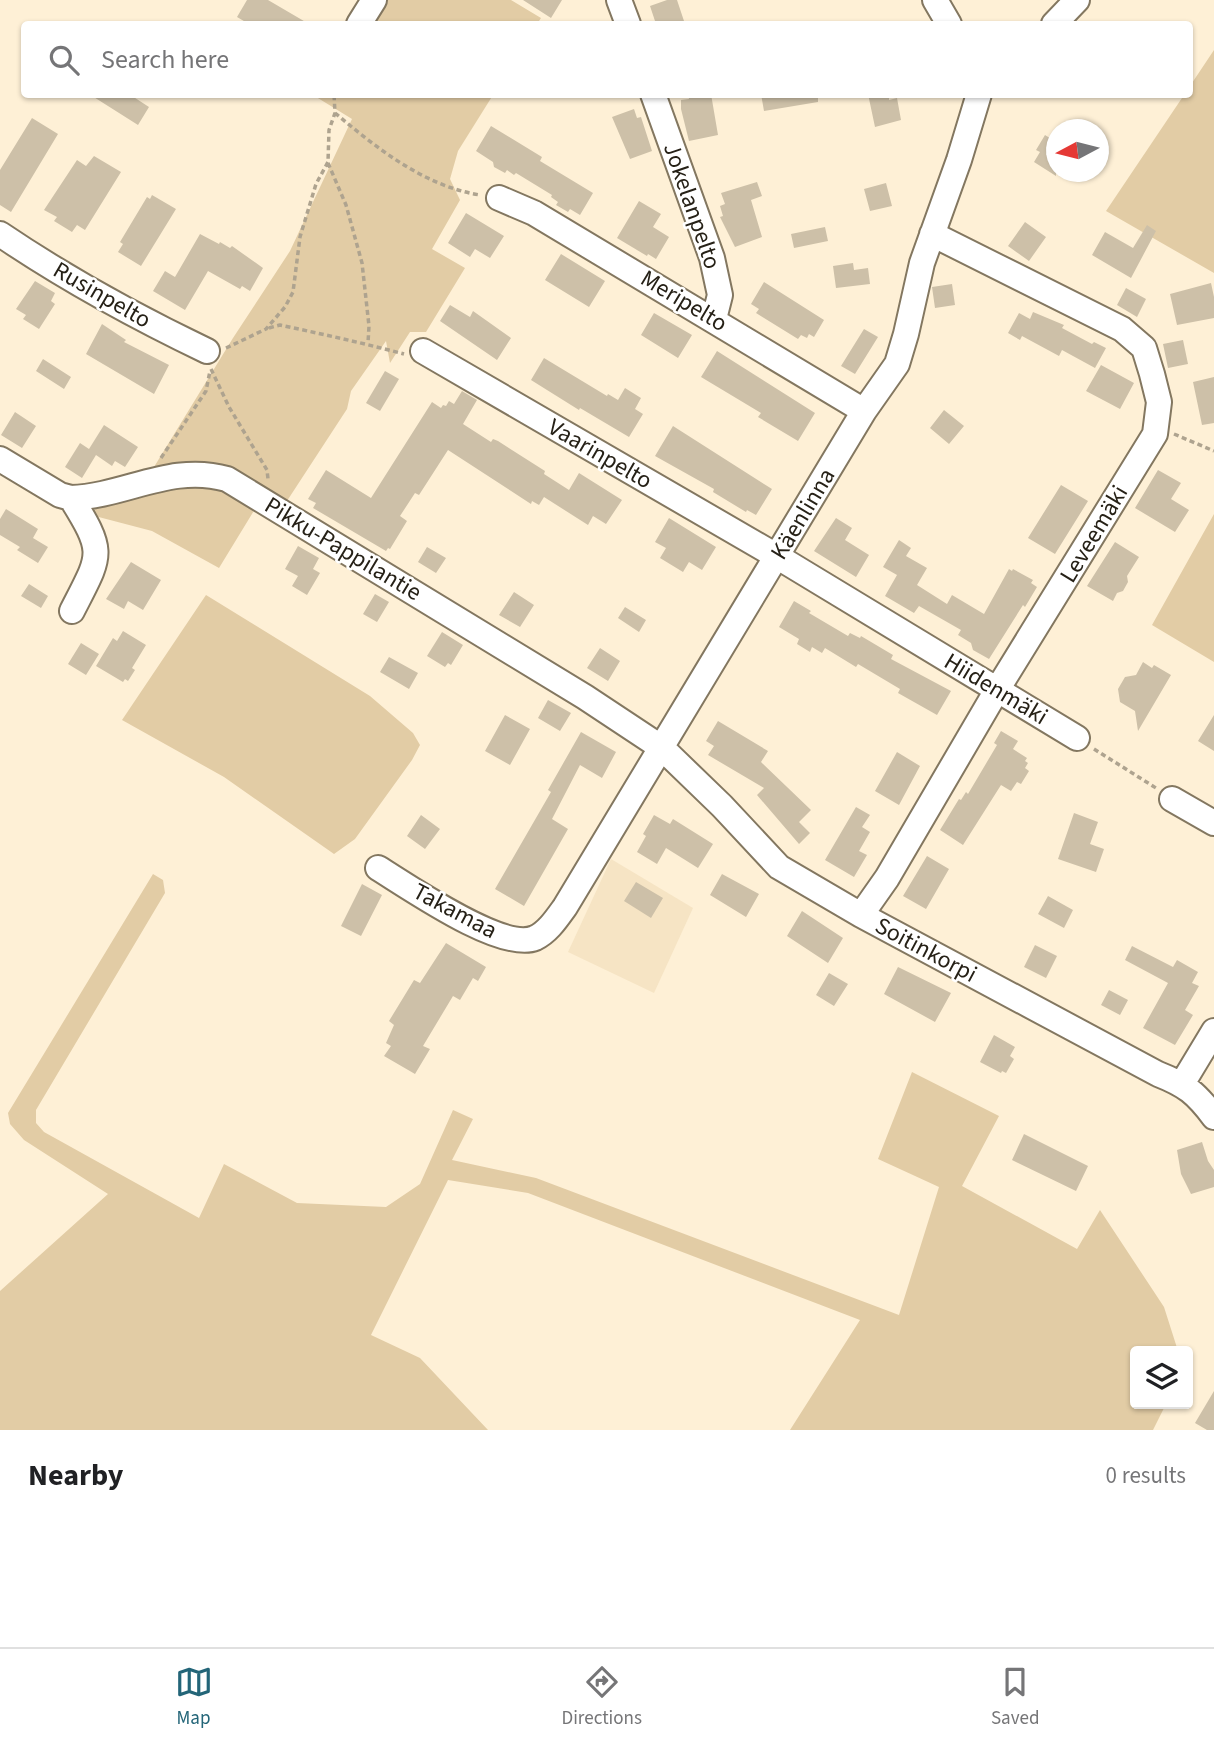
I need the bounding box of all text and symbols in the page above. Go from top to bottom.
search box [21,21,1193,98]
icon: search [45,41,83,79]
text: Search here [101,41,229,78]
north arrow [1046,119,1109,182]
street label: Jokelanpelto [654,138,730,274]
street label: Rusinpelto [47,253,157,337]
street label: Meripelto [634,261,734,341]
street label: Vaarinpelto [541,410,659,498]
street label: Käenlinna [762,462,844,566]
street label: Leveemäki [1051,479,1137,589]
street label: Pikku-Pappilantie [258,488,428,610]
street label: Hiidenmäki [937,644,1055,734]
street label: Takamaa [407,874,503,948]
street label: Soitinkorpi [869,909,983,991]
map controls [1130,1346,1193,1409]
button: layers [1130,1346,1193,1409]
text: Nearby [28,1454,123,1497]
text: 0 results [1106,1459,1186,1492]
tab: Map [175,1663,213,1732]
tab: Directions [562,1663,642,1732]
tab: Saved [991,1663,1039,1732]

